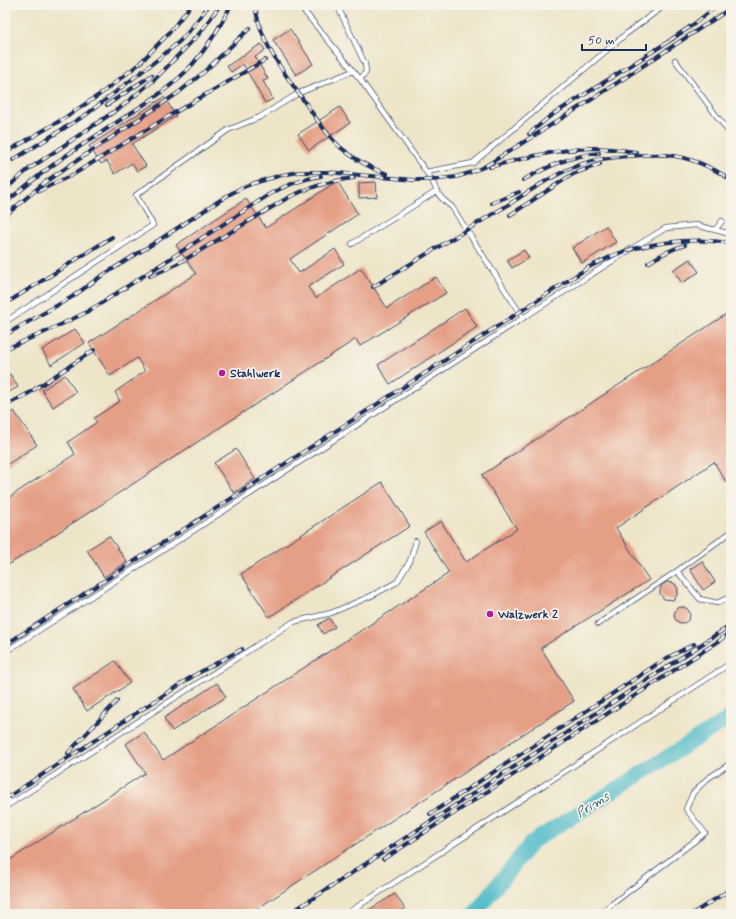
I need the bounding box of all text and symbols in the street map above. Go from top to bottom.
scale bar [582,26,646,52]
text: 50 m [588,33,615,49]
place label: Stahlwerk [230,366,280,382]
marker: Stahlwerk [217,368,227,378]
place label: Walzwerk 2 [497,607,558,623]
marker: Walzwerk 2 [485,609,495,619]
water label: Prims [573,788,614,822]

